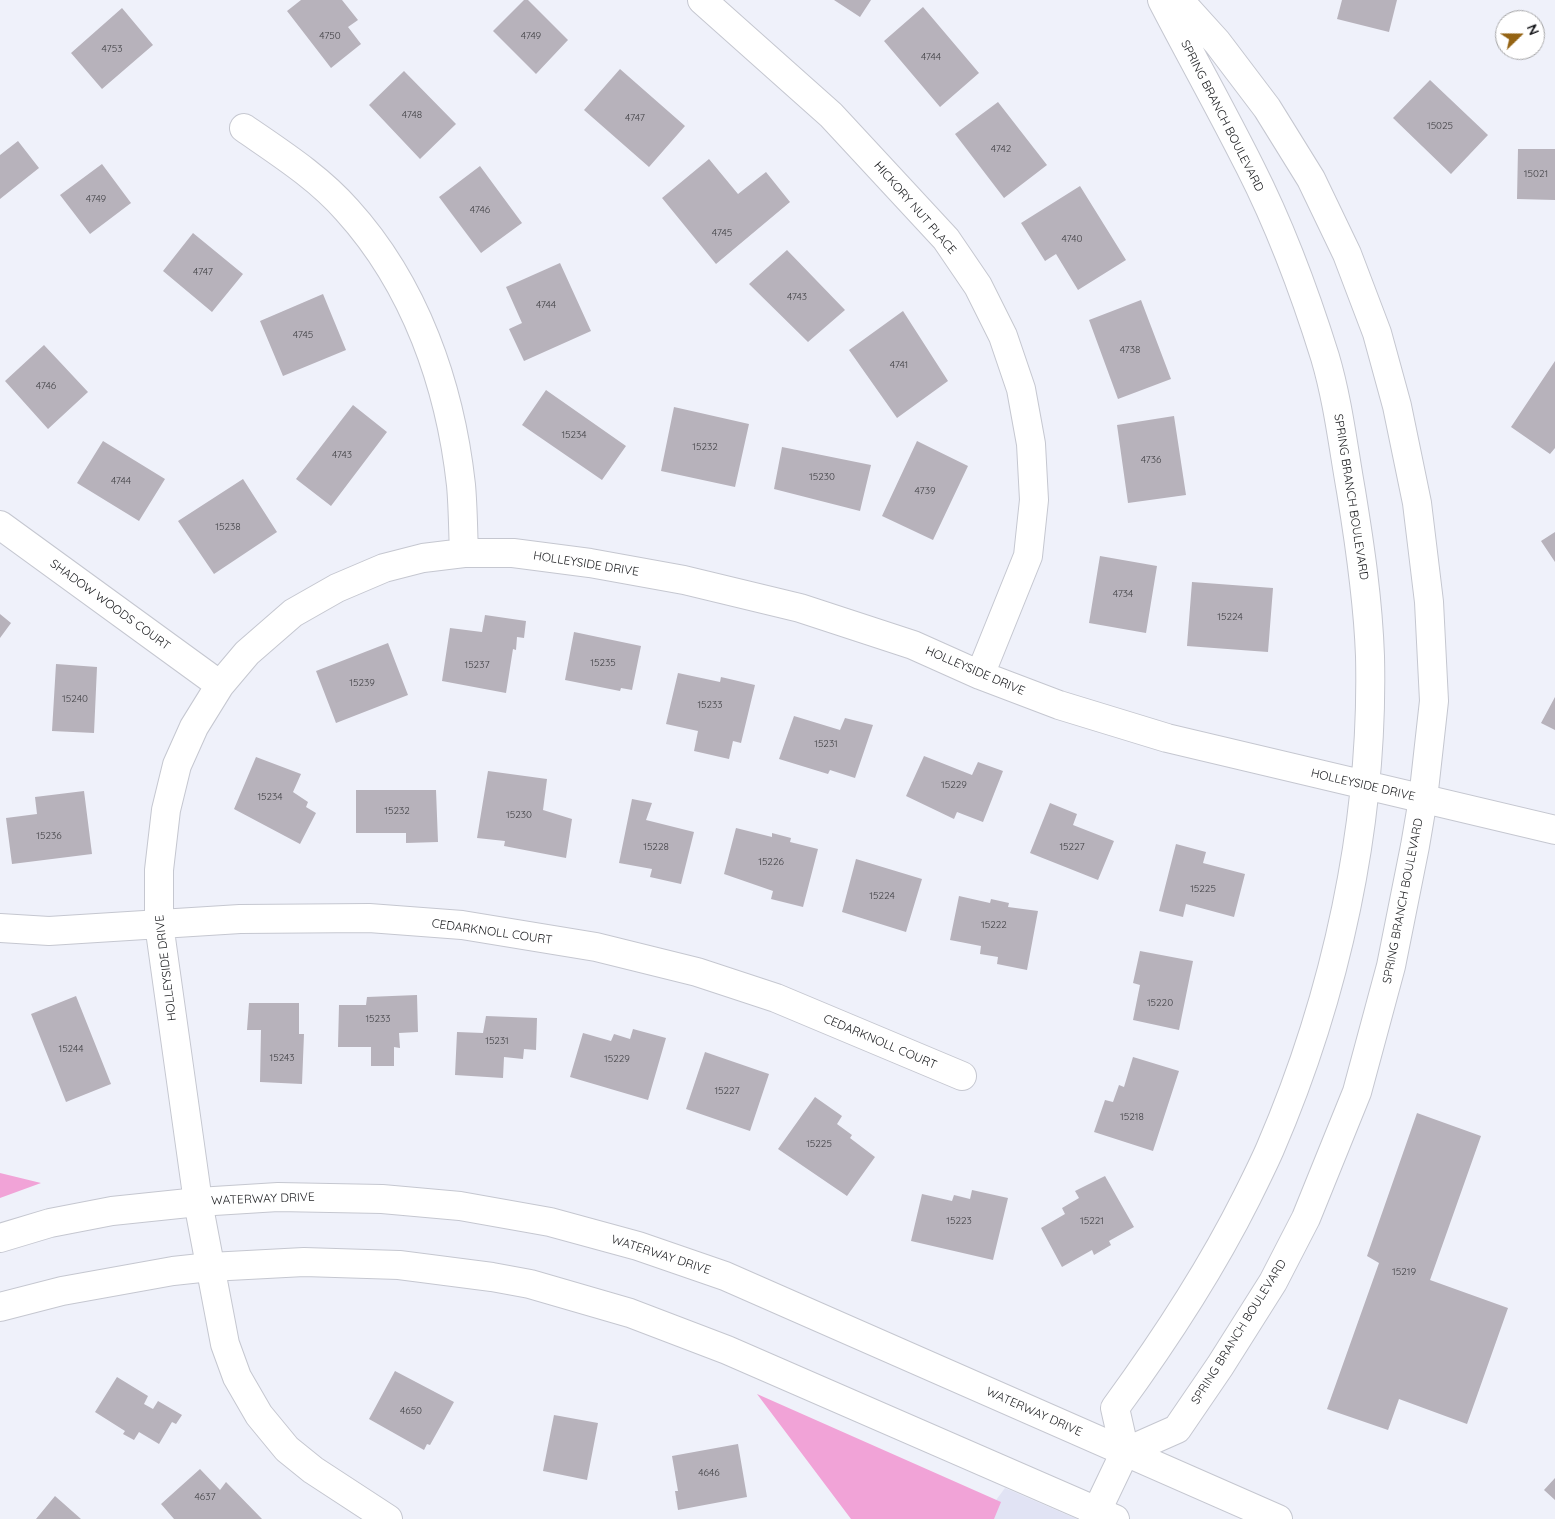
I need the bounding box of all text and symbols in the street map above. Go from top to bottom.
north arrow [1495,10,1545,60]
text: N [1523,22,1543,38]
house number: 4750 [319,30,341,42]
house number: 4749 [521,30,541,42]
street label: SPRING BRANCH BOULEVARD [1177,38,1267,194]
house number: 4753 [102,43,122,55]
house number: 4744 [921,51,941,63]
house number: 4748 [402,109,422,121]
house number: 4747 [625,112,645,124]
house number: 15025 [1427,120,1453,132]
house number: 4742 [991,143,1011,155]
street label: HICKORY NUT PLACE [871,159,959,257]
house number: 15021 [1524,168,1548,180]
house number: 4749 [86,193,106,205]
house number: 4746 [470,204,490,216]
house number: 4745 [712,227,732,239]
house number: 4740 [1062,233,1082,245]
house number: 4747 [193,266,213,278]
house number: 4743 [787,291,807,303]
house number: 4744 [536,299,556,311]
house number: 4745 [293,329,313,341]
house number: 4738 [1120,344,1140,356]
house number: 4741 [890,359,908,371]
house number: 4746 [36,380,56,392]
street label: SPRING BRANCH BOULEVARD [1331,413,1371,581]
house number: 15234 [561,429,587,441]
house number: 15232 [692,441,718,453]
house number: 4743 [332,449,352,461]
house number: 4736 [1141,454,1161,466]
house number: 15230 [809,471,835,483]
house number: 4744 [111,475,131,487]
house number: 4739 [915,485,935,497]
house number: 15238 [215,521,241,533]
street label: HOLLEYSIDE DRIVE [532,549,640,579]
street label: SHADOW WOODS COURT [47,557,173,653]
house number: 4734 [1113,588,1133,600]
house number: 15224 [1217,611,1243,623]
street label: HOLLEYSIDE DRIVE [923,644,1027,698]
house number: 15235 [590,657,616,669]
house number: 15237 [464,659,490,671]
house number: 15239 [349,677,375,689]
house number: 15240 [62,693,88,705]
house number: 15233 [697,699,723,711]
house number: 15231 [814,738,838,750]
street label: HOLLEYSIDE DRIVE [1309,766,1417,804]
house number: 15229 [941,779,967,791]
house number: 15234 [257,791,283,803]
house number: 15232 [384,805,410,817]
house number: 15230 [506,809,532,821]
street label: SPRING BRANCH BOULEVARD [1380,817,1426,985]
house number: 15236 [36,830,62,842]
house number: 15228 [643,841,669,853]
house number: 15227 [1059,841,1085,853]
house number: 15226 [758,856,784,868]
house number: 15225 [1190,883,1216,895]
house number: 15224 [869,890,895,902]
street label: HOLLEYSIDE DRIVE [152,914,180,1022]
street label: CEDARKNOLL COURT [431,916,553,948]
house number: 15222 [981,919,1007,931]
house number: 15220 [1147,997,1173,1009]
street label: CEDARKNOLL COURT [821,1012,939,1072]
house number: 15233 [365,1013,391,1025]
house number: 15231 [485,1035,509,1047]
house number: 15244 [58,1043,84,1055]
house number: 15243 [269,1052,295,1064]
house number: 15229 [604,1053,630,1065]
house number: 15227 [714,1085,740,1097]
house number: 15218 [1120,1111,1144,1123]
house number: 15225 [806,1138,832,1150]
street label: WATERWAY DRIVE [211,1190,315,1208]
house number: 15223 [946,1215,972,1227]
house number: 15221 [1080,1215,1104,1227]
street label: WATERWAY DRIVE [610,1232,712,1278]
street label: SPRING BRANCH BOULEVARD [1188,1257,1290,1407]
house number: 15219 [1392,1266,1416,1278]
street label: WATERWAY DRIVE [984,1384,1084,1440]
house number: 4650 [400,1405,422,1417]
house number: 4646 [698,1467,720,1479]
house number: 4637 [194,1491,216,1503]

